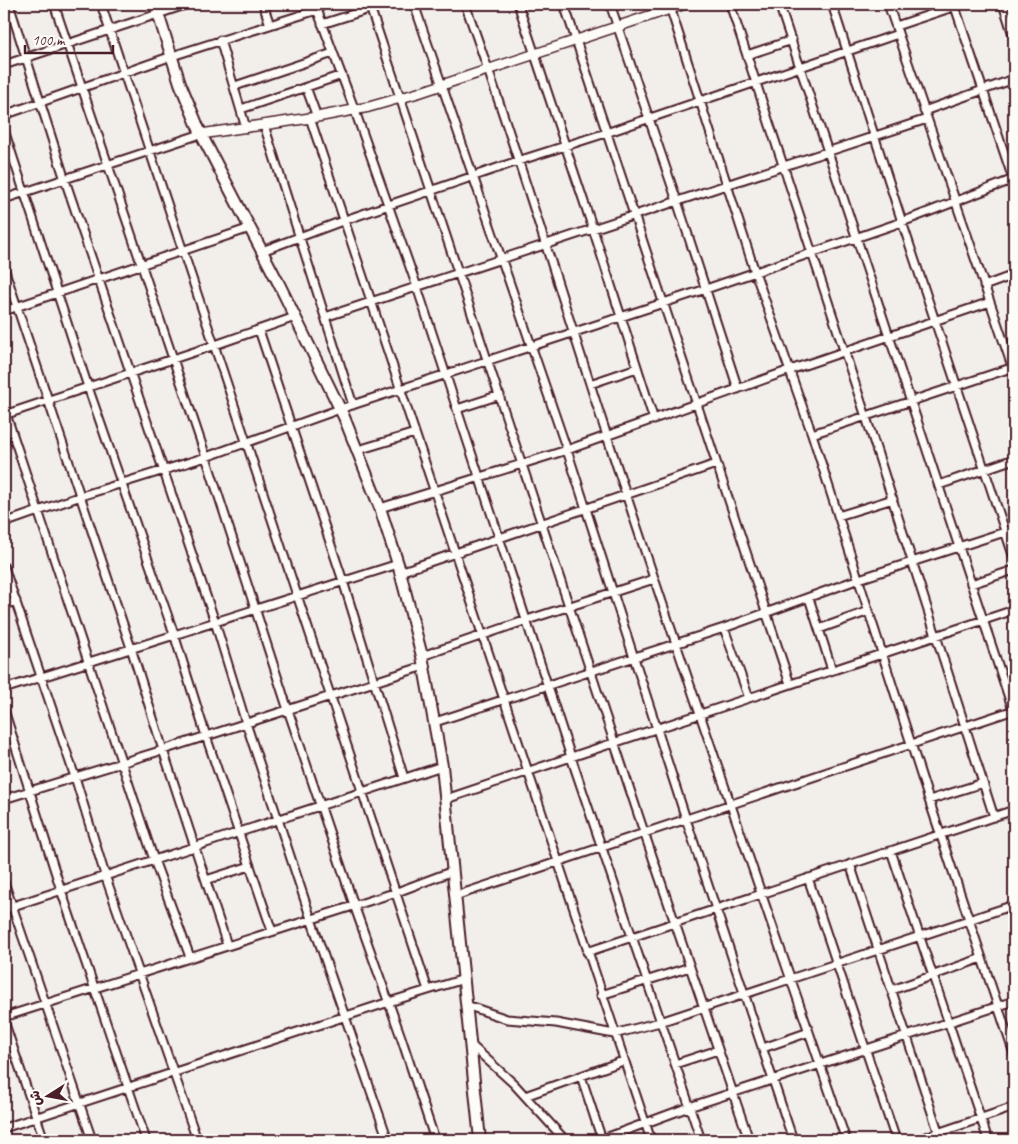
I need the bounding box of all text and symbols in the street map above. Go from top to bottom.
scale bar [25,22,112,54]
text: 100 m [32,31,66,50]
north arrow [22,1072,72,1122]
text: ش [26,1089,46,1108]

